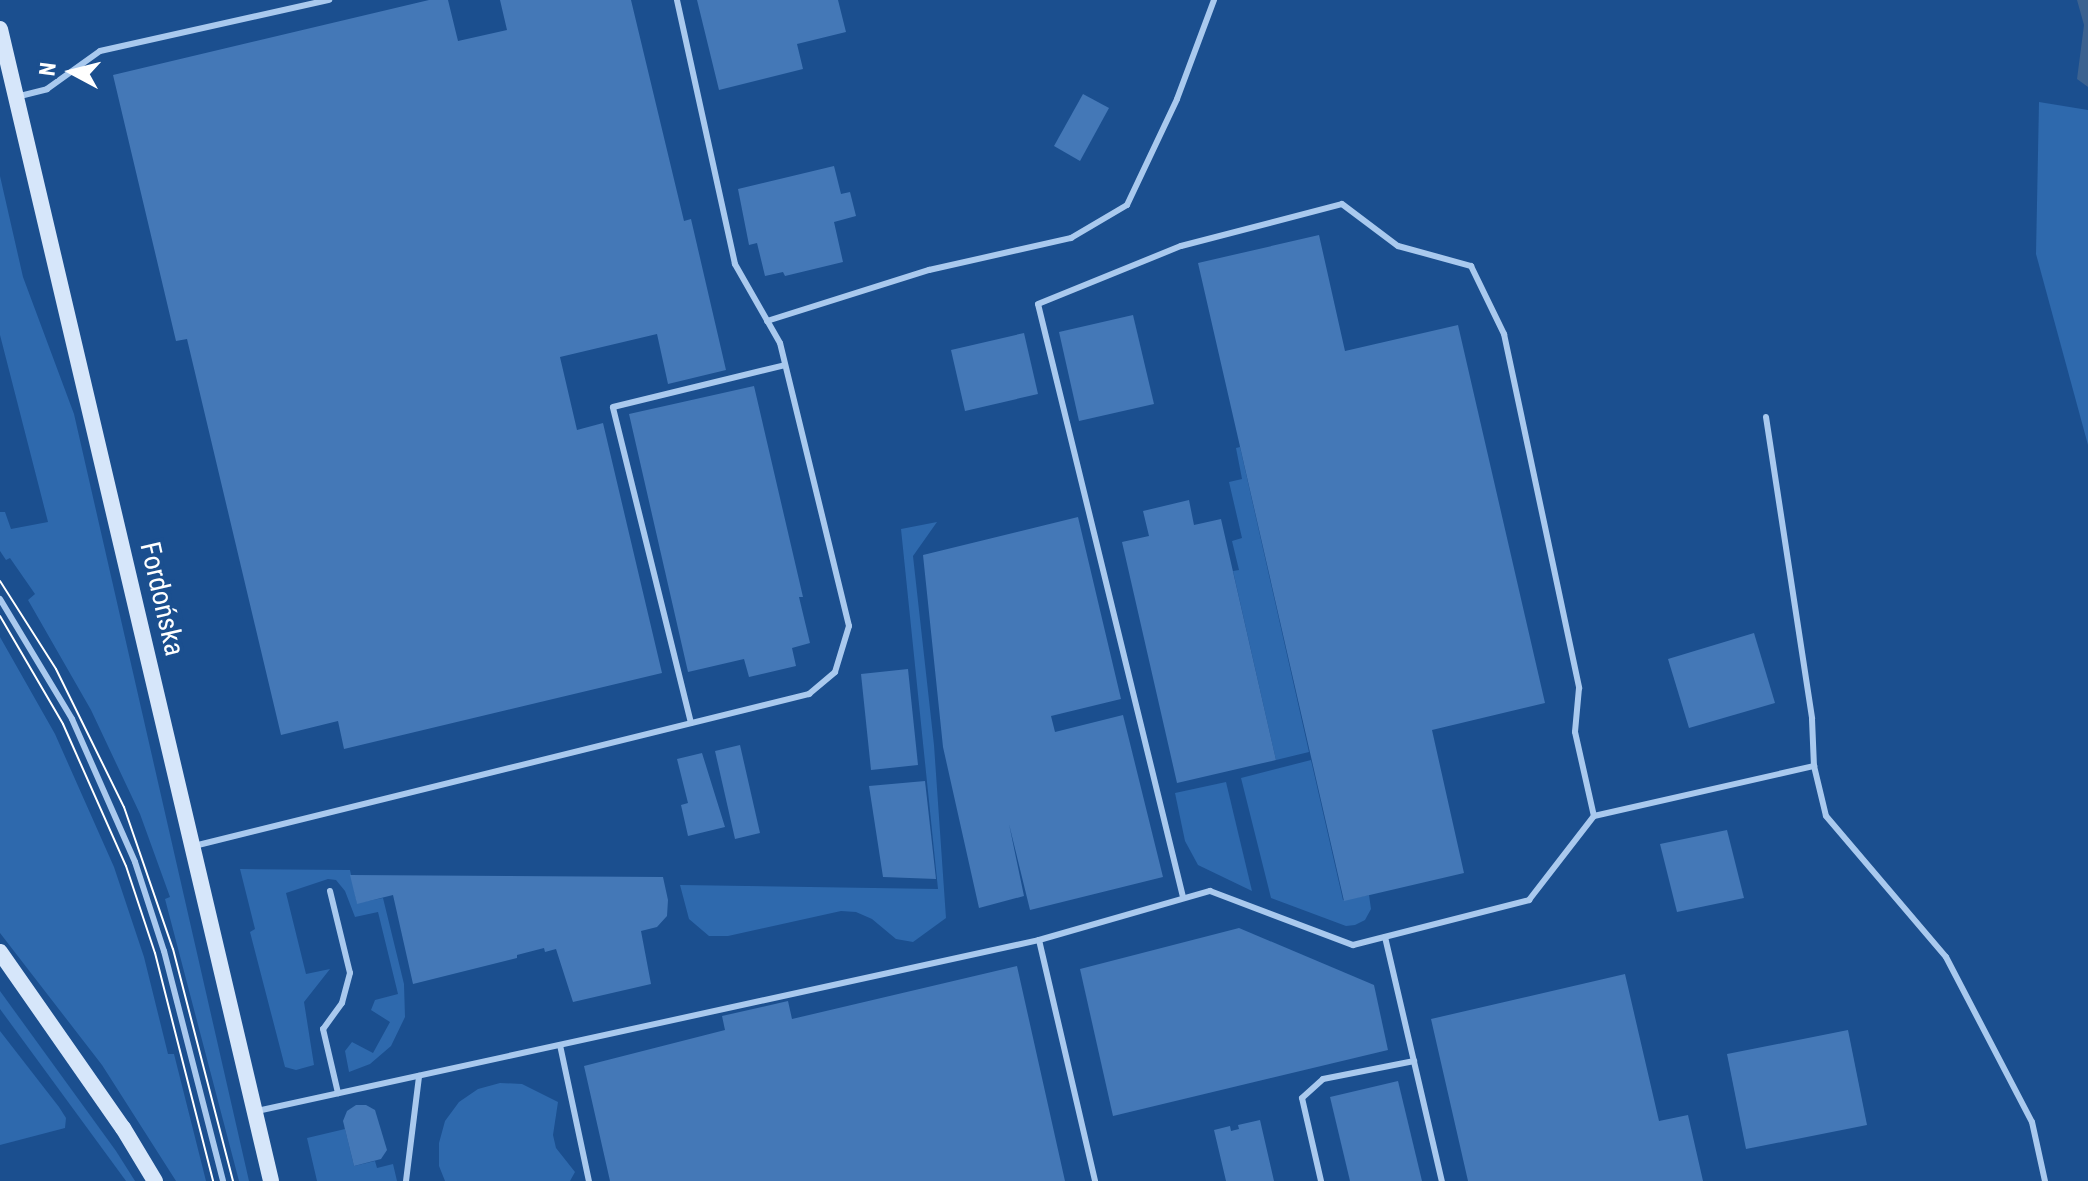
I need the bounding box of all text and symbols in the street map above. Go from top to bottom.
north arrow [32,32,112,112]
text: N [34,61,61,77]
street label: Fordońska [133,539,191,659]

